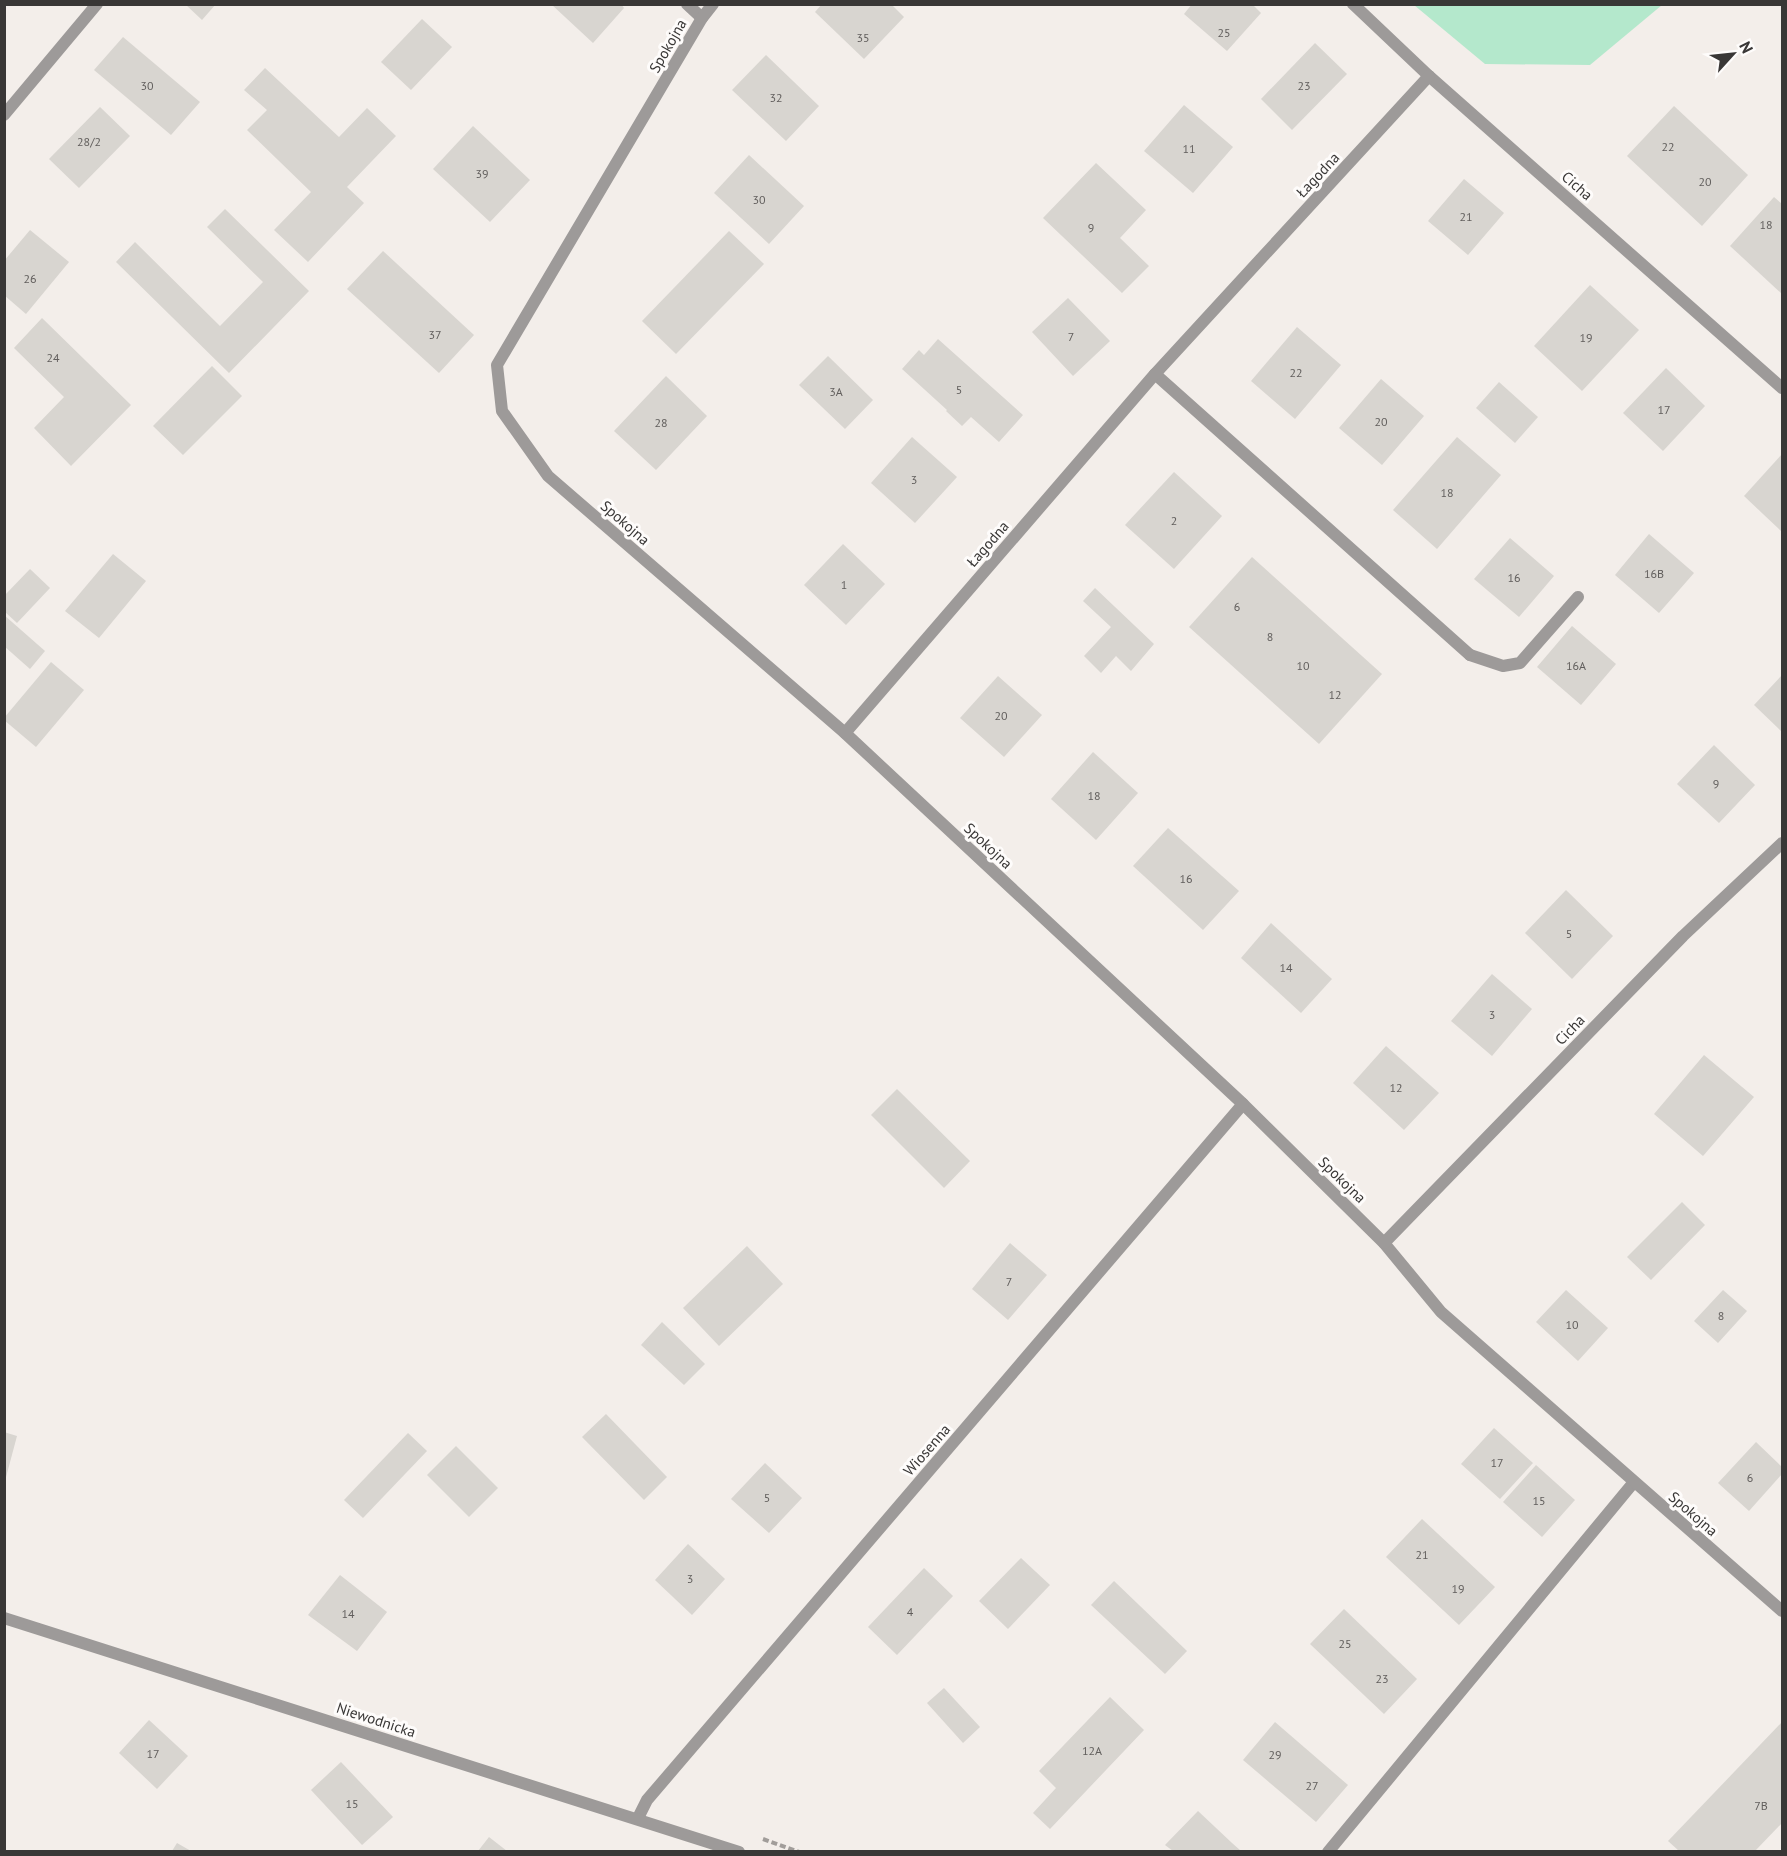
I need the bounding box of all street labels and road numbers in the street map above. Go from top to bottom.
street label: Spokojna [645,16,691,76]
street label: Łagodna [1292,148,1343,201]
street label: Cicha [1558,167,1597,204]
street label: Spokojna [597,496,654,549]
street label: Łagodna [963,517,1013,571]
street label: Spokojna [960,819,1016,873]
street label: Cicha [1551,1010,1589,1049]
street label: Spokojna [1315,1152,1370,1207]
street label: Wiosenna [899,1420,954,1479]
street label: Spokojna [1665,1487,1722,1540]
street label: Niewodnicka [334,1698,418,1741]

